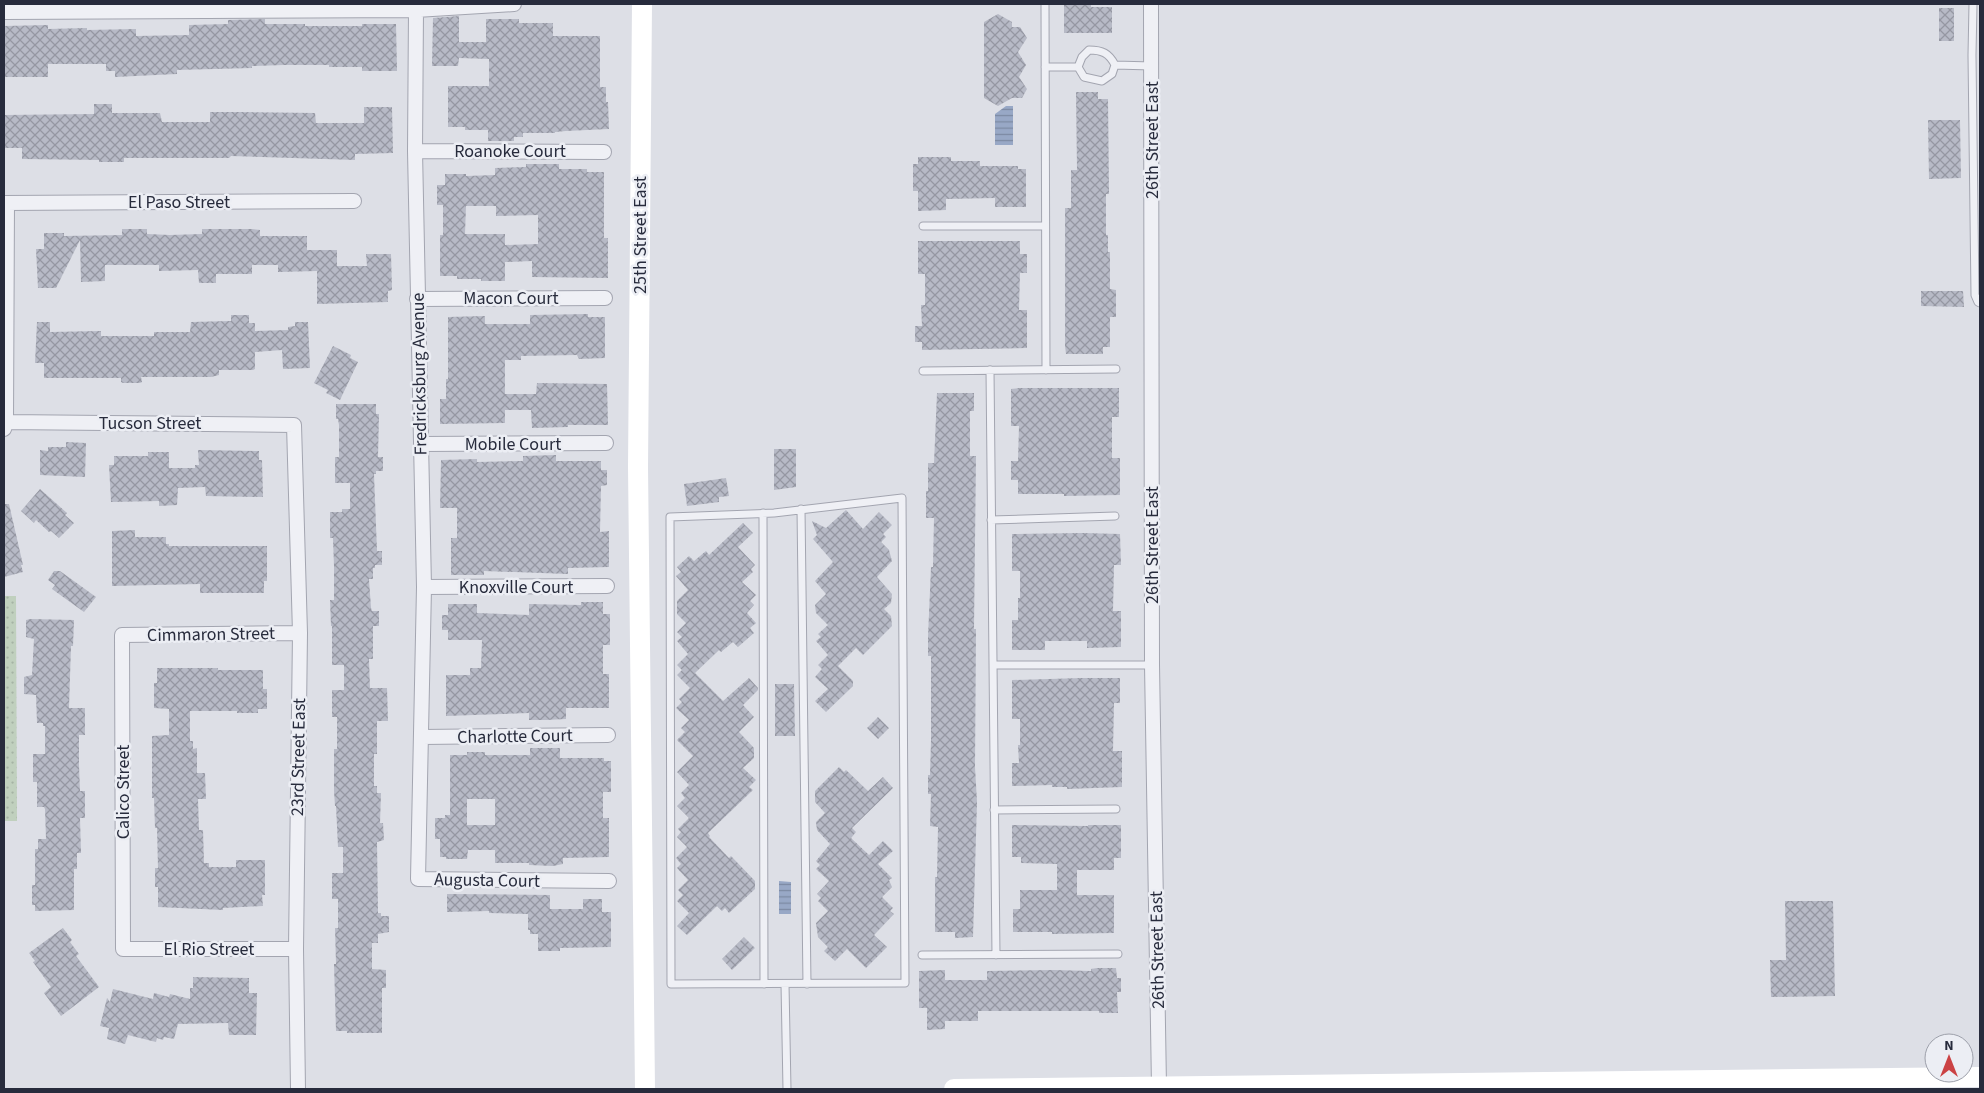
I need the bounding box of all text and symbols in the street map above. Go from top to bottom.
street label: 26th Street East [1140,81,1165,199]
street label: Roanoke Court [454,139,566,164]
street label: 25th Street East [628,176,653,294]
street label: El Paso Street [128,190,230,215]
street label: Macon Court [463,286,559,311]
street label: Fredricksburg Avenue [406,292,433,456]
street label: Tucson Street [99,411,201,436]
street label: Mobile Court [465,432,561,457]
street label: 26th Street East [1140,486,1165,604]
street label: Knoxville Court [459,575,573,600]
street label: Cimmaron Street [147,621,275,648]
street label: 23rd Street East [285,698,312,816]
street label: Charlotte Court [457,723,573,750]
street label: Calico Street [111,745,136,839]
street label: Augusta Court [434,867,540,894]
street label: 26th Street East [1144,891,1171,1009]
street label: El Rio Street [164,937,254,962]
north arrow [1924,1033,1974,1083]
text: N [1944,1036,1954,1056]

